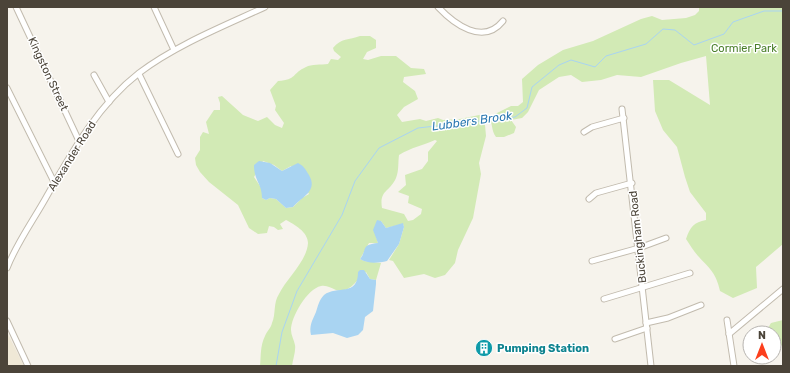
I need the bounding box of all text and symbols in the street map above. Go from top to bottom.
street label: Kingston Street [25,35,71,114]
park label: Cormier Park [711,42,777,55]
water label: Lubbers Brook [431,108,514,134]
street label: Alexander Road [45,119,99,193]
street label: Buckingham Road [627,190,649,284]
north arrow [742,325,782,365]
text: N [758,329,766,342]
building icon: Pumping Station [474,338,494,358]
place label: Pumping Station [497,342,589,355]

